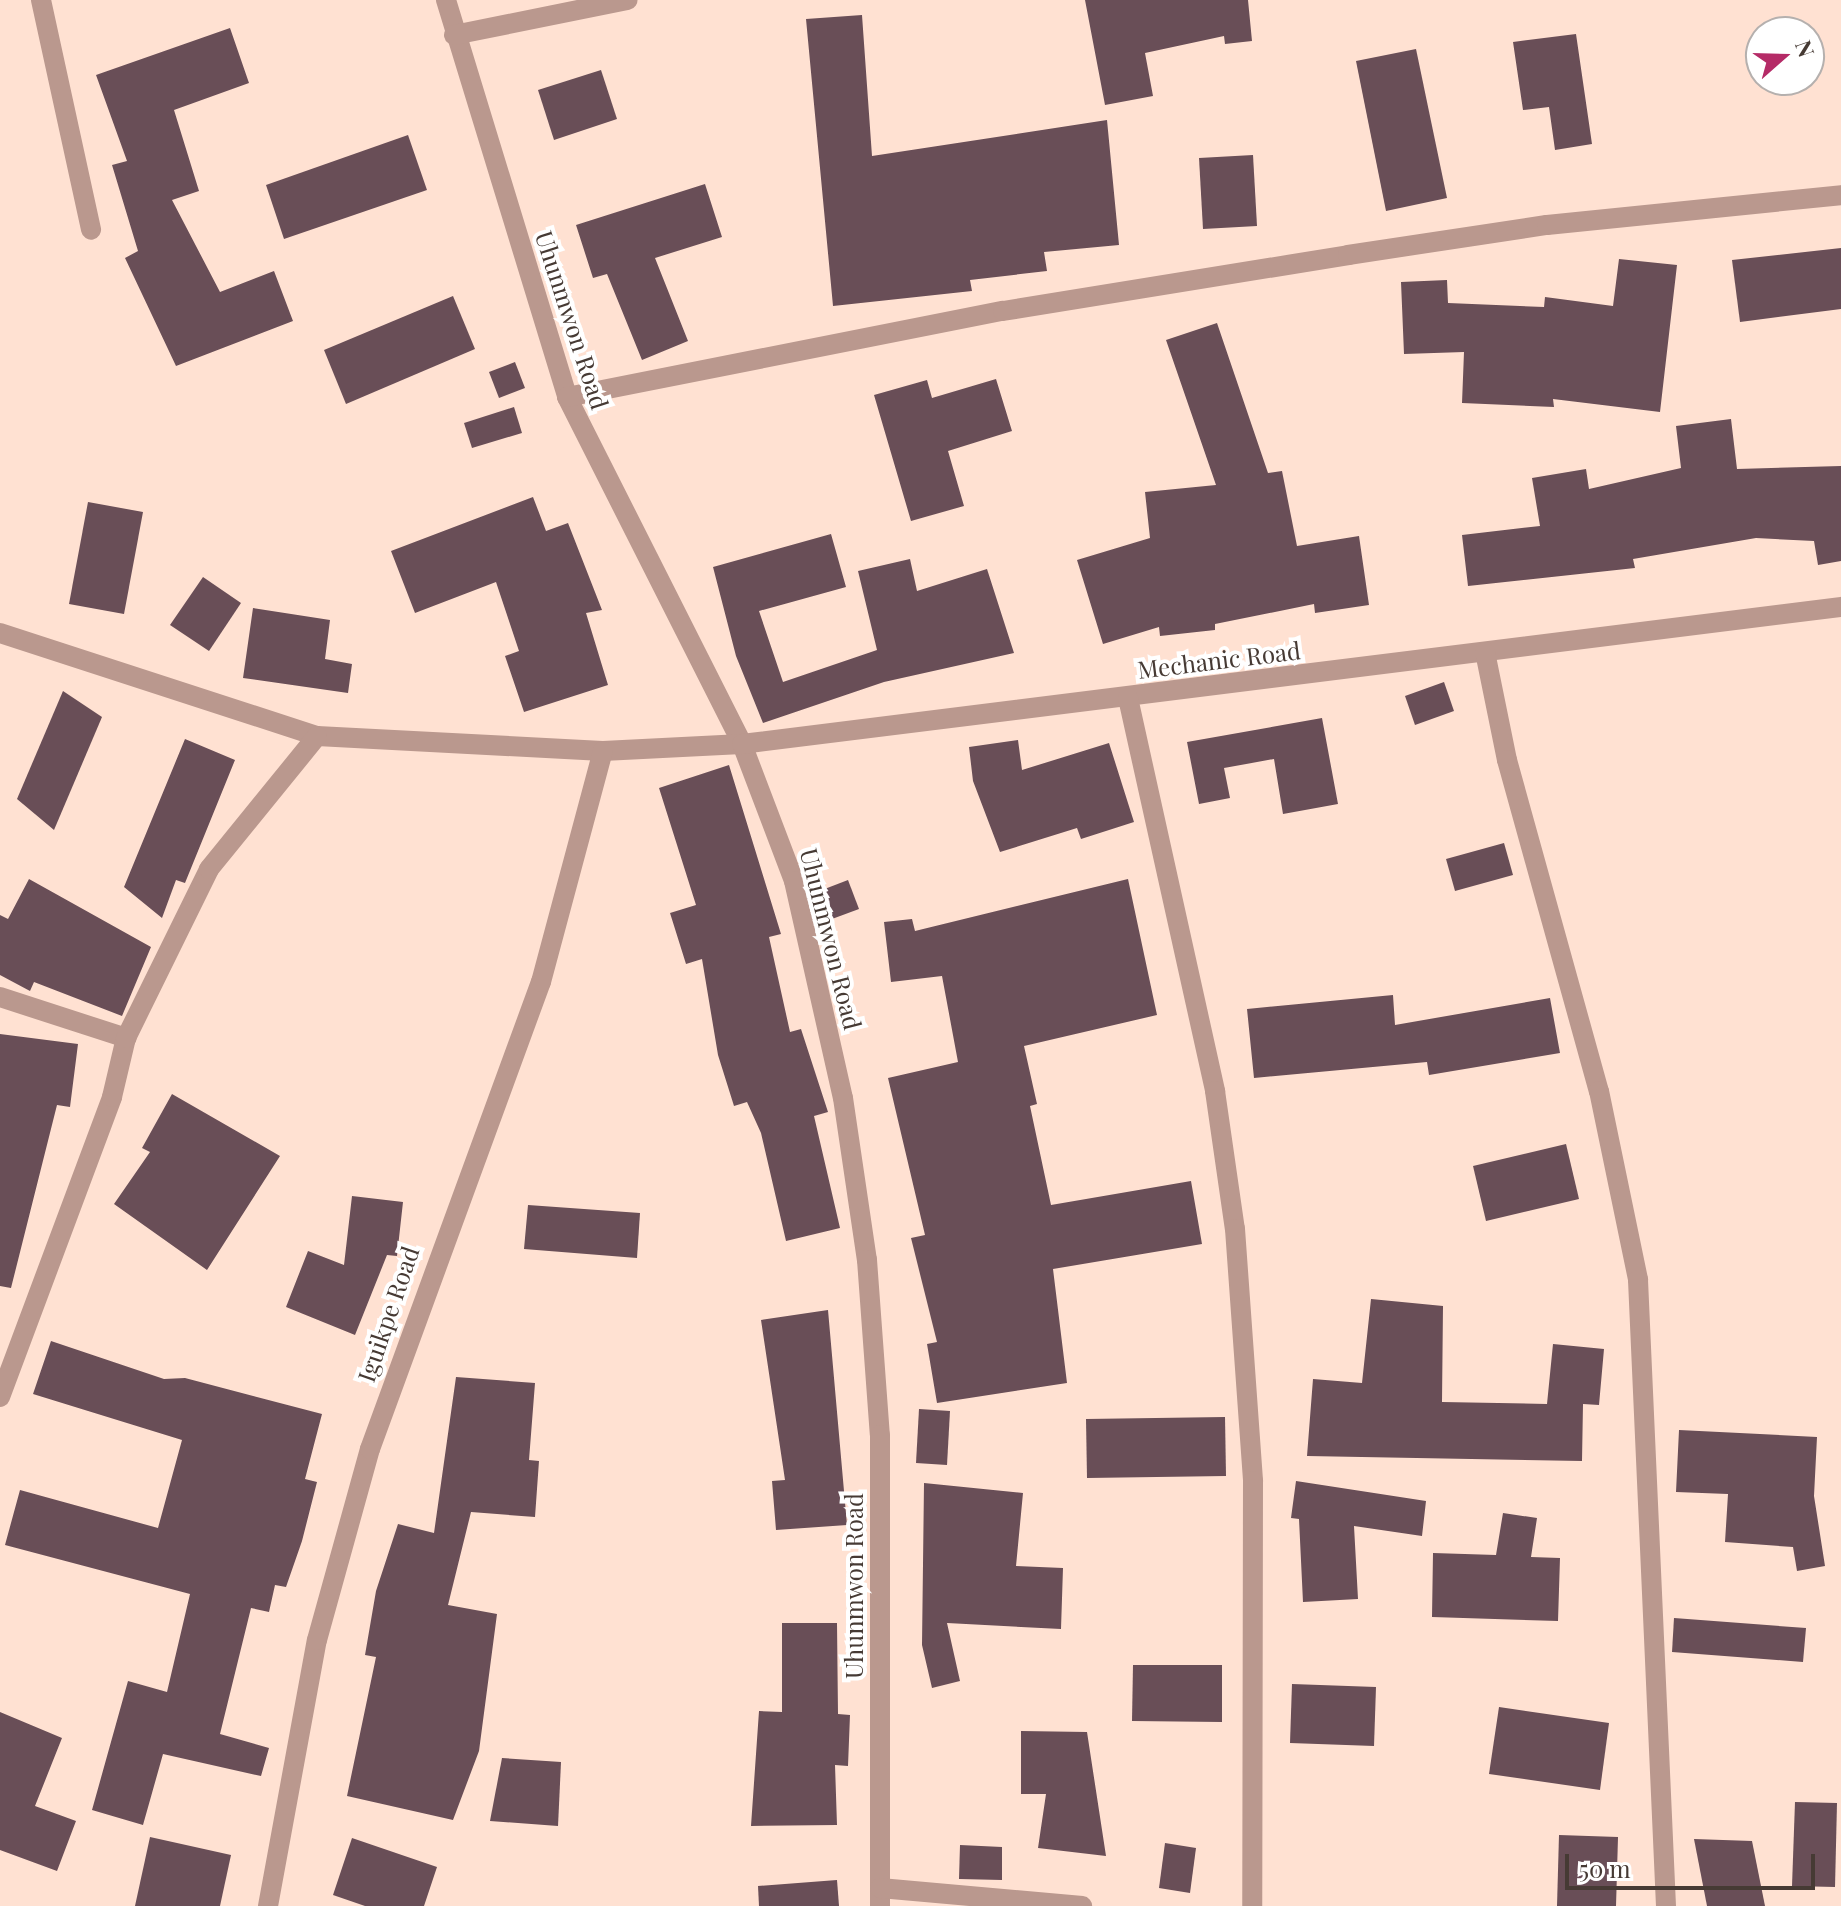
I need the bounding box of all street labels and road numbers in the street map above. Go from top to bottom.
street label: Uhunmwon Road [530,227,614,413]
street label: Mechanic Road [1136,636,1302,684]
street label: Uhunmwon Road [795,845,867,1033]
street label: Iguikpe Road [351,1242,425,1386]
street label: Uhunmwon Road [840,1493,868,1679]

